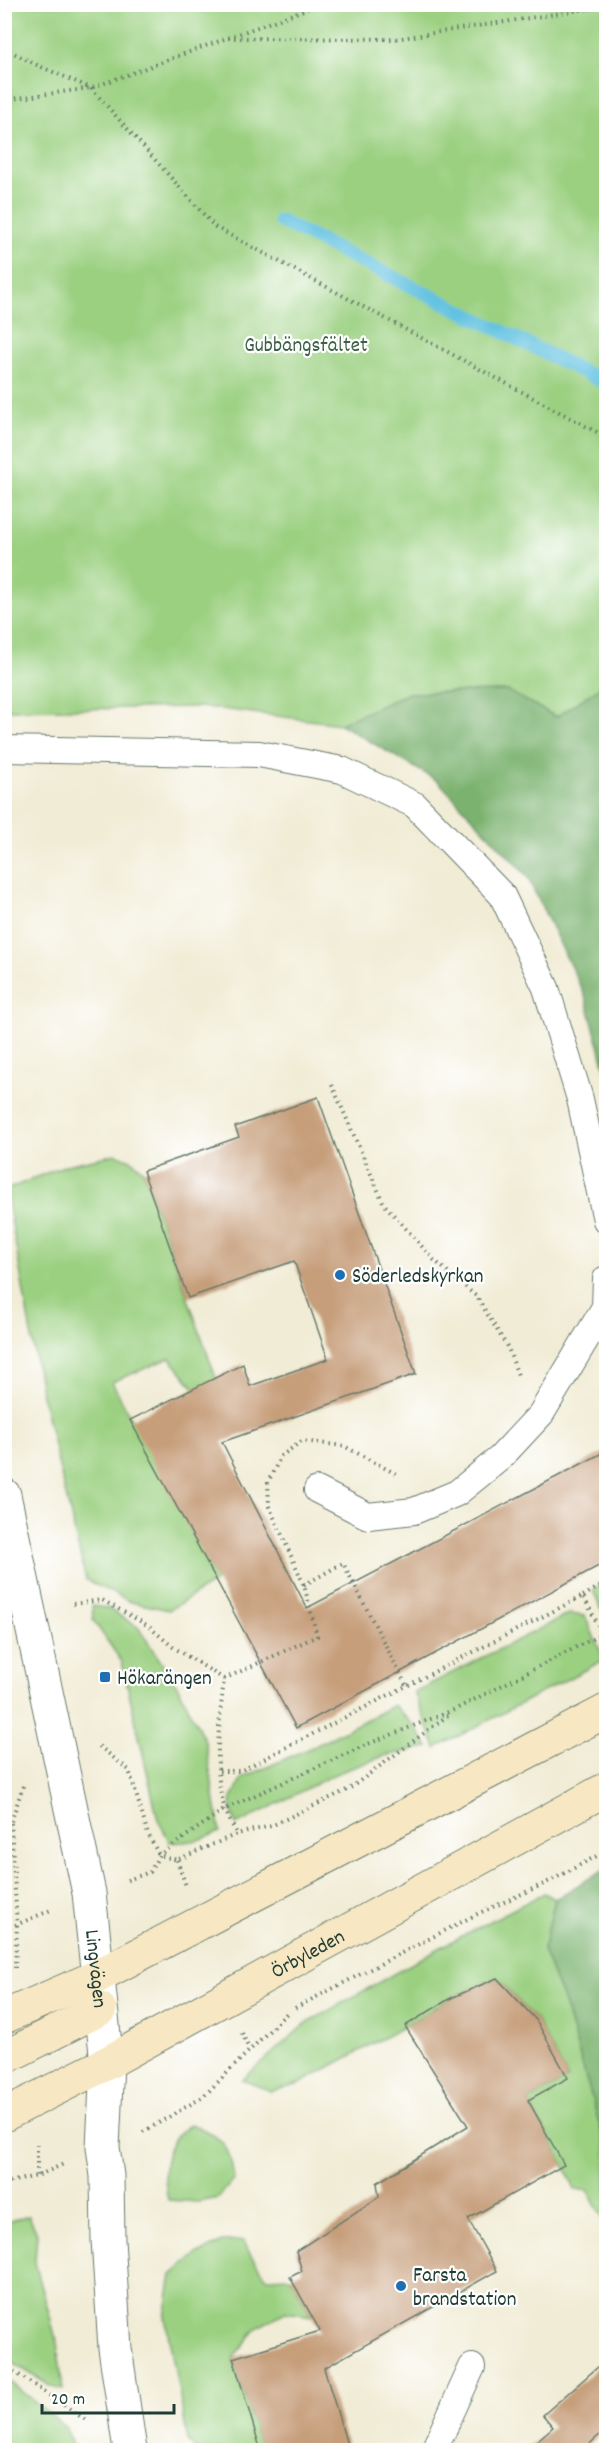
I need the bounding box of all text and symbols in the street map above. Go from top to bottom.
park label: Gubbängsfältet [244,332,368,362]
place label: Söderledskyrkan [352,1263,483,1293]
marker: Söderledskyrkan [333,1268,347,1282]
place label: Hökarängen [117,1665,212,1695]
marker: Hökarängen [98,1670,112,1684]
street label: Örbyleden [267,1923,351,1988]
street label: Lingvägen [75,1928,113,2010]
place label: Farsta brandstation [413,2262,516,2316]
marker: Farsta brandstation [394,2279,408,2293]
scale bar [42,2377,174,2415]
text: 20 m [51,2388,85,2413]

